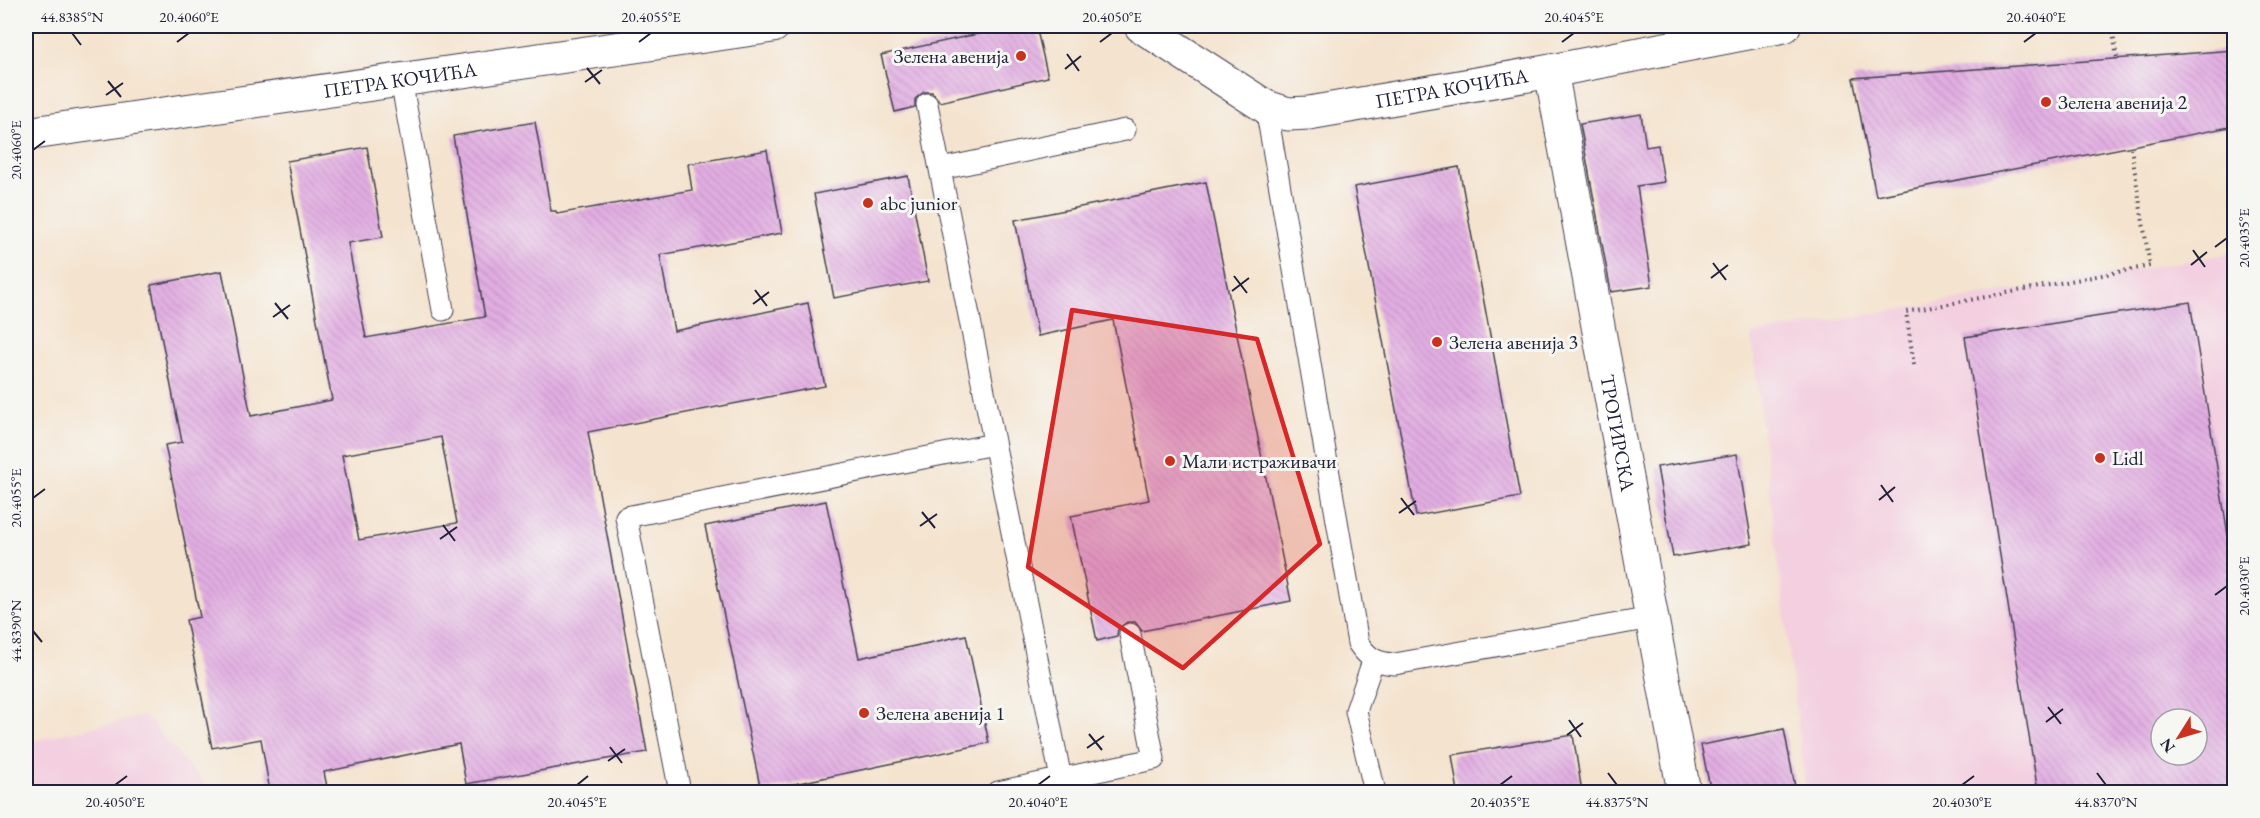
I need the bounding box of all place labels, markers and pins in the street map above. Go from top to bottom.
place label: Зелена авенија [893,43,1009,69]
marker: Зелена авенија [1014,49,1028,63]
place label: Зелена авенија 2 [2058,89,2188,115]
marker: Зелена авенија 2 [2039,95,2053,109]
place label: abc junior [880,190,958,216]
marker: abc junior [861,196,875,210]
place label: Зелена авенија 3 [1449,329,1578,355]
marker: Зелена авенија 3 [1430,335,1444,349]
place label: Lidl [2112,445,2144,471]
place label: Мали истраживачи [1182,448,1337,474]
marker: Lidl [2093,451,2107,465]
marker: Мали истраживачи [1163,454,1177,468]
place label: Зелена авенија 1 [876,700,1005,726]
marker: Зелена авенија 1 [857,706,871,720]

